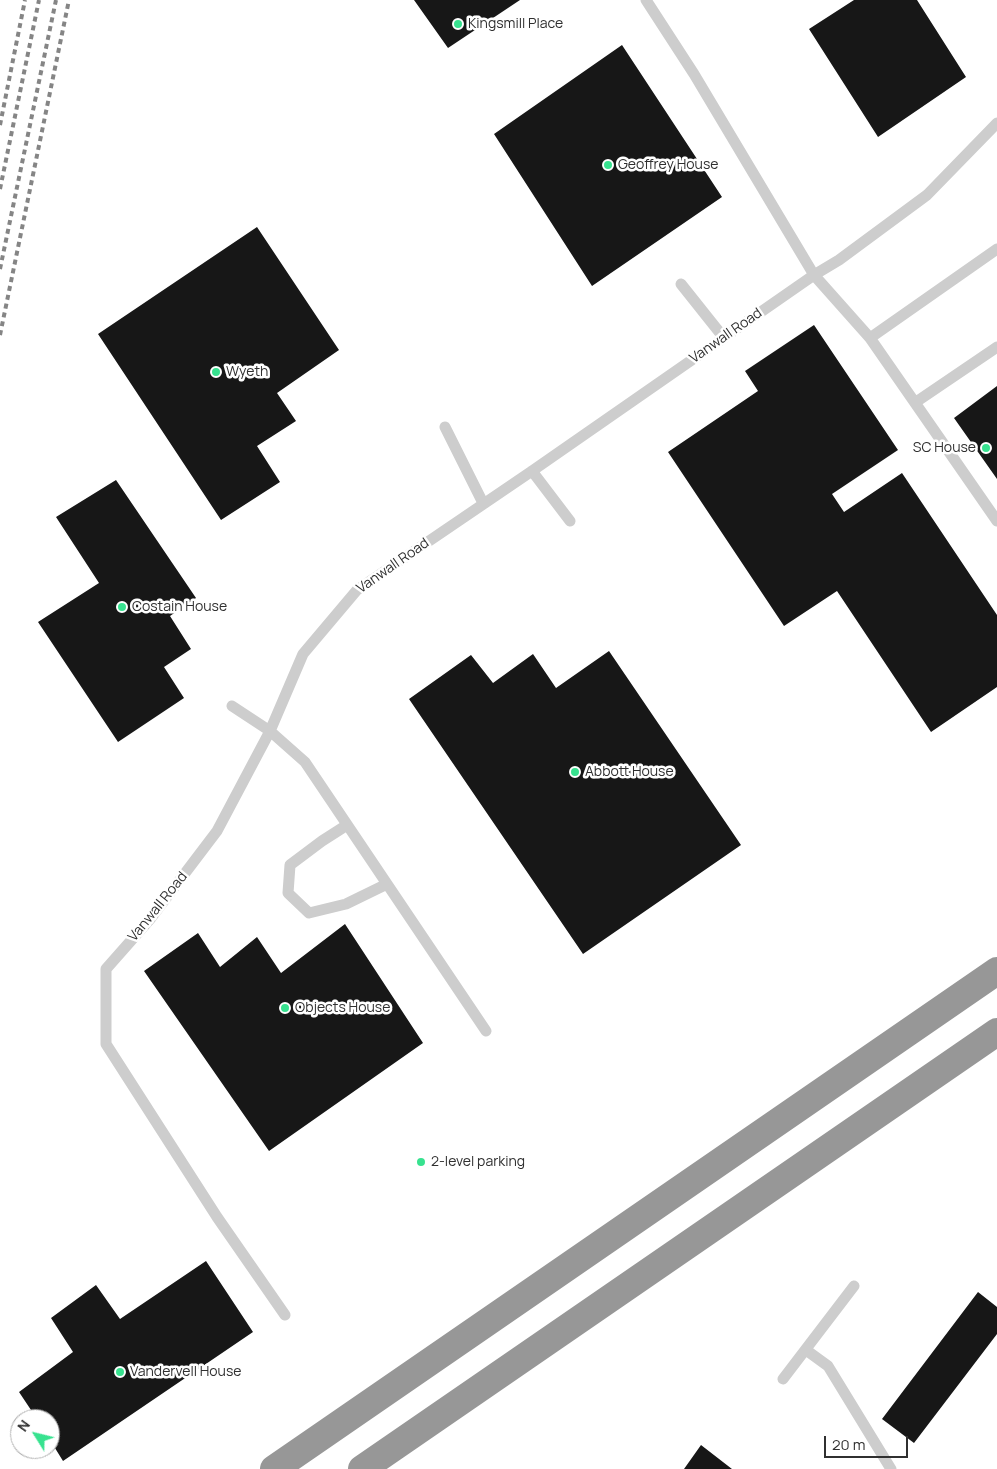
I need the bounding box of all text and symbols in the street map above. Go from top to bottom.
place label: Kingsmill Place [468,16,563,32]
marker: Kingsmill Place [452,18,464,30]
place label: Geoffrey House [618,157,718,173]
marker: Geoffrey House [602,159,614,171]
street label: Vanwall Road [687,305,765,367]
place label: Wyeth [226,364,268,380]
marker: Wyeth [210,366,222,378]
place label: SC House [913,440,976,456]
marker: SC House [980,442,992,454]
street label: Vanwall Road [354,535,432,597]
place label: Costain House [132,599,227,615]
marker: Costain House [116,601,128,613]
place label: Abbott House [585,764,674,780]
marker: Abbott House [569,766,581,778]
street label: Vanwall Road [125,869,191,945]
place label: Objects House [295,1000,390,1016]
marker: Objects House [279,1002,291,1014]
place label: 2-level parking [431,1154,525,1170]
marker: 2-level parking [415,1156,427,1168]
place label: Vandervell House [130,1364,241,1380]
marker: Vandervell House [114,1366,126,1378]
north arrow [10,1409,60,1459]
text: N [13,1416,34,1435]
scale bar [827,1426,911,1458]
text: 20 m [832,1434,865,1455]

